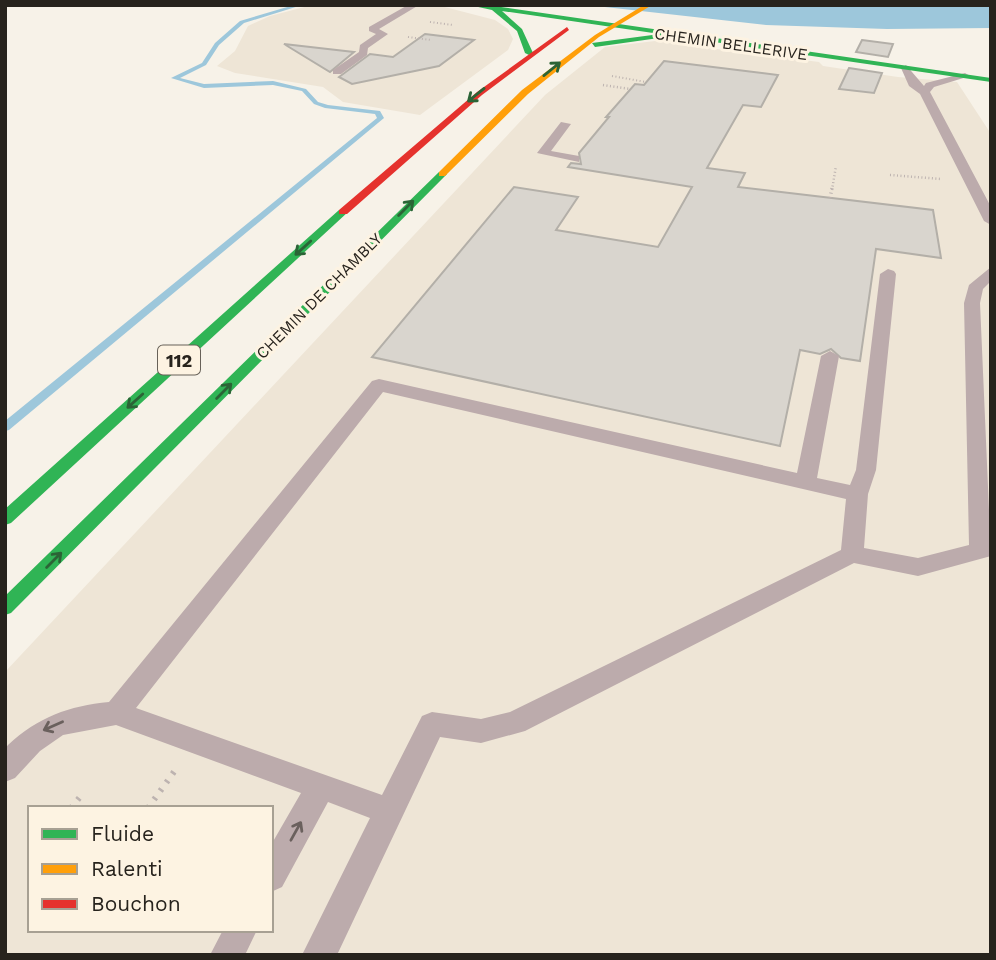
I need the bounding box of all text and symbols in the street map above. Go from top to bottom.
street label: CHEMIN BELLERIVE [653,24,809,64]
one-way arrow [542,62,560,77]
one-way arrow [467,87,485,103]
one-way arrow [398,200,415,217]
street label: CHEMIN DE CHAMBLY [252,229,386,363]
one-way arrow [294,240,312,256]
road number: 112 [158,346,200,374]
one-way arrow [215,383,232,400]
one-way arrow [126,393,144,409]
one-way arrow [45,552,62,569]
one-way arrow [43,720,64,733]
legend [28,806,273,932]
text: Fluide [91,821,154,846]
one-way arrow [289,822,303,842]
text: Ralenti [91,856,163,881]
text: Bouchon [91,891,181,916]

